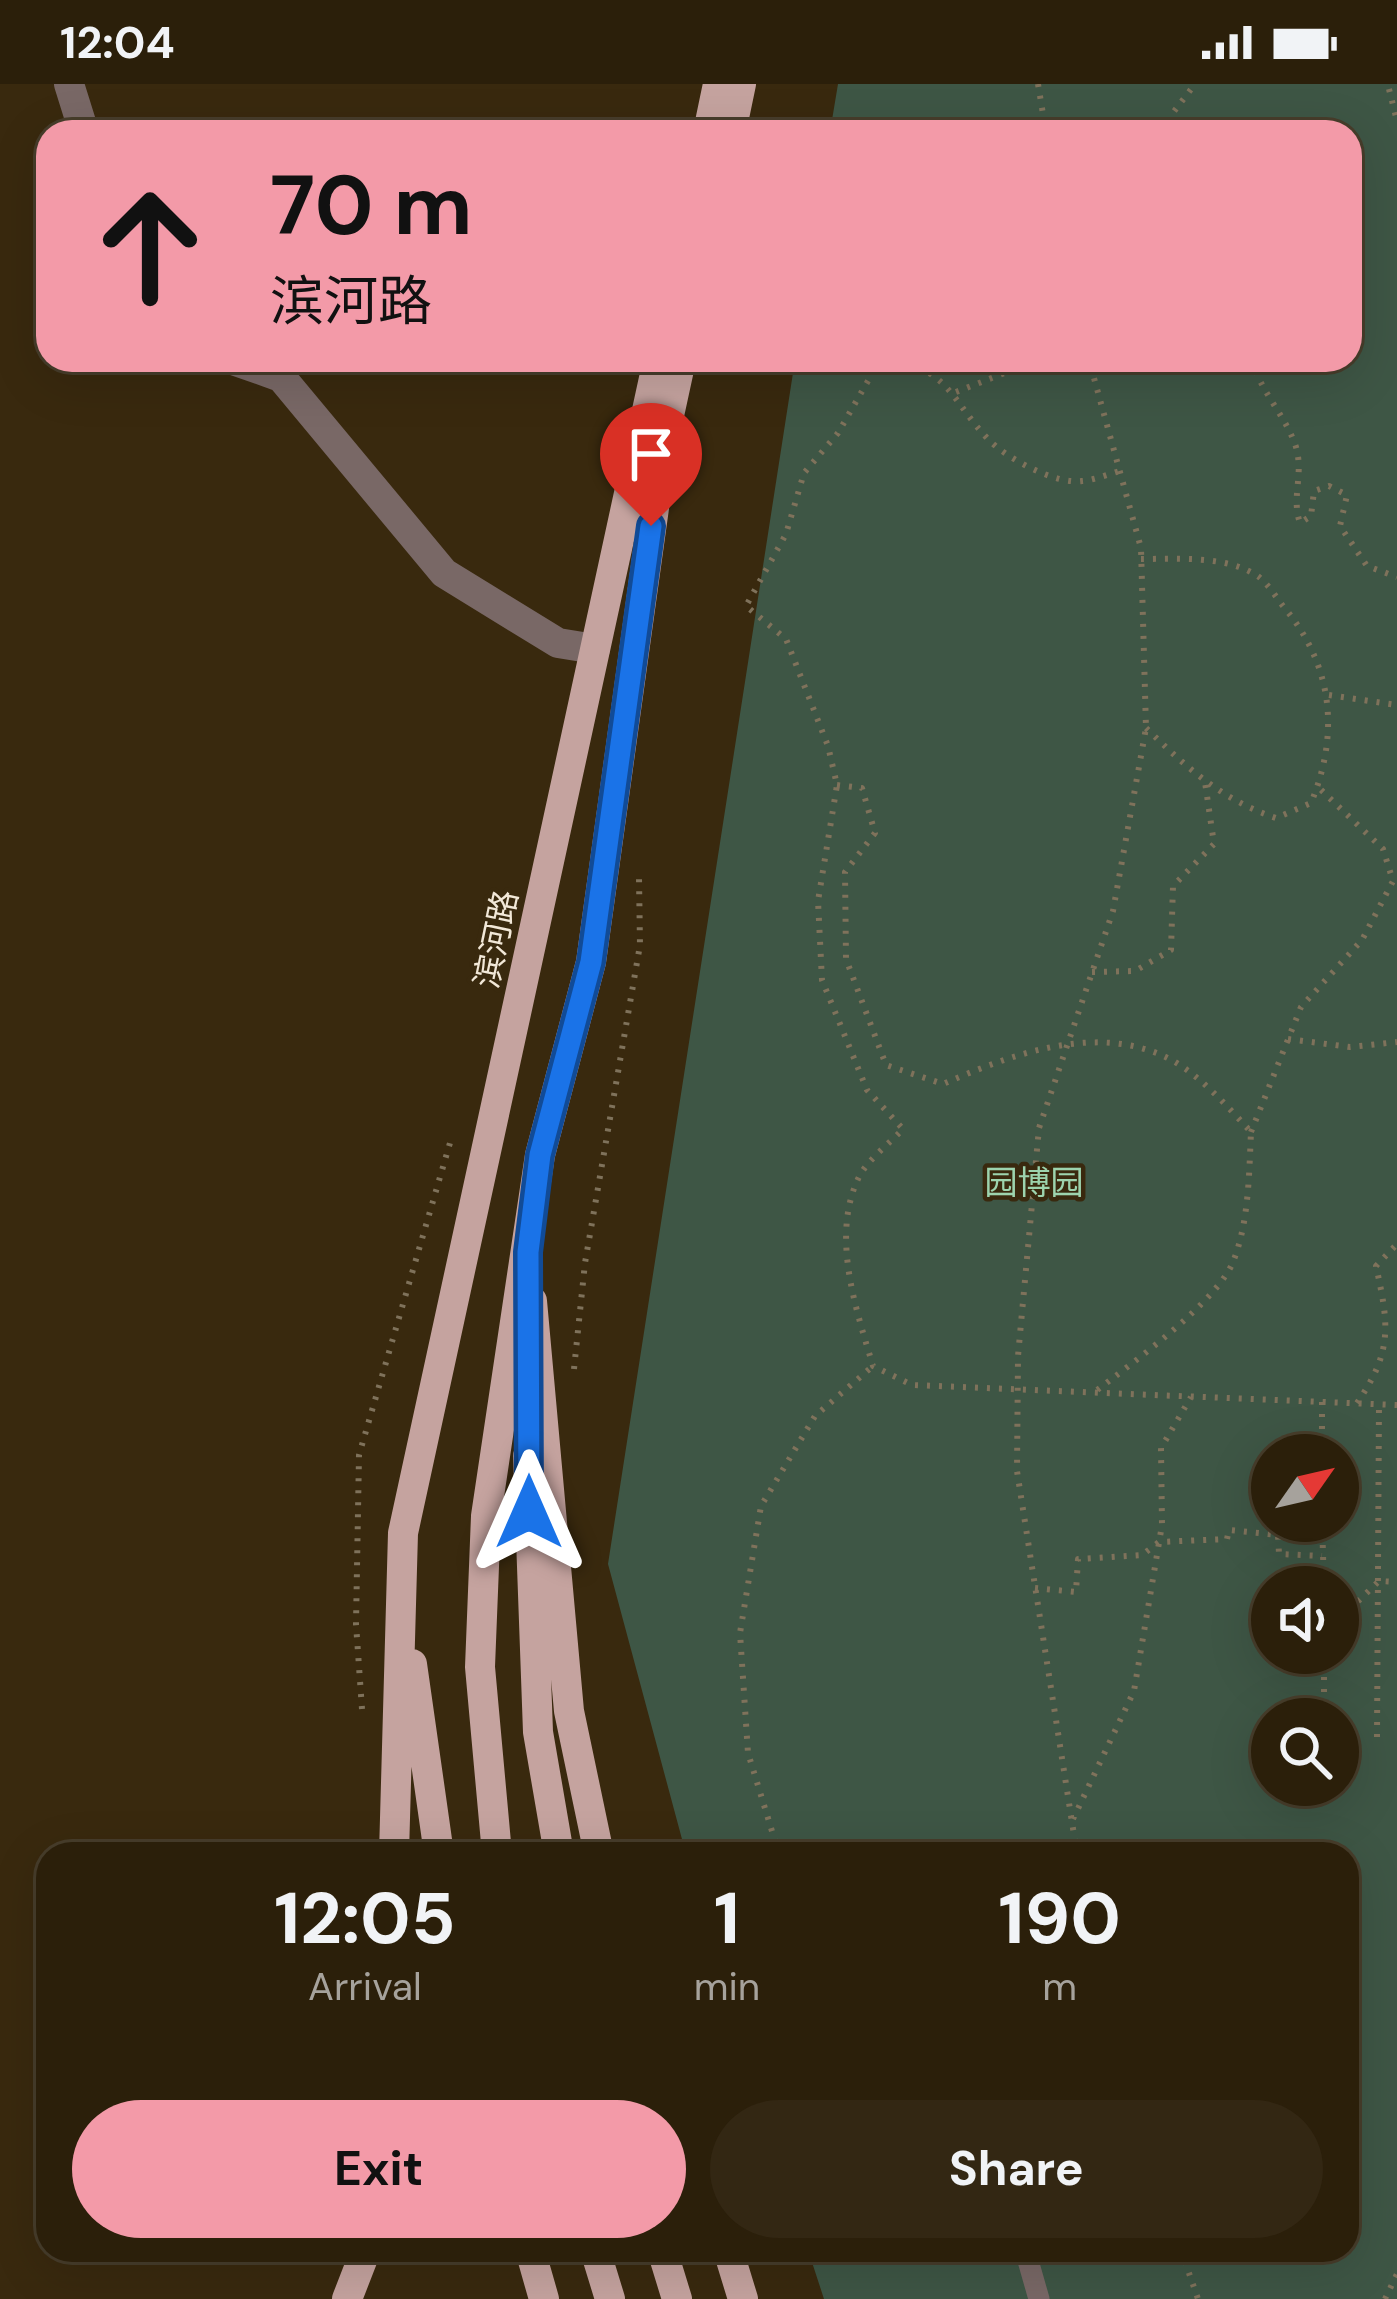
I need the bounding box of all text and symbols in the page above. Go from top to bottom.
text: 12:04 [60,13,175,72]
text: 70 m [270,151,473,260]
icon: ahead [72,168,228,324]
text: 滨河路 [270,266,432,337]
pin [600,403,702,526]
icon: arrive [618,421,684,487]
street label: 滨河路 [465,886,527,992]
park label: 园博园 [985,1161,1084,1204]
north arrow [1251,1434,1359,1542]
map controls [1251,1434,1359,1806]
position arrow [466,1449,592,1575]
button: sound [1251,1566,1359,1674]
button: search [1251,1698,1359,1806]
text: 12:05 [274,1872,456,1965]
text: 1 [714,1872,740,1965]
text: 190 [998,1872,1121,1965]
text: Arrival [308,1961,422,2012]
text: min [694,1961,760,2012]
text: m [1042,1961,1077,2012]
button: Exit [72,2100,686,2238]
button: Share [710,2100,1323,2238]

